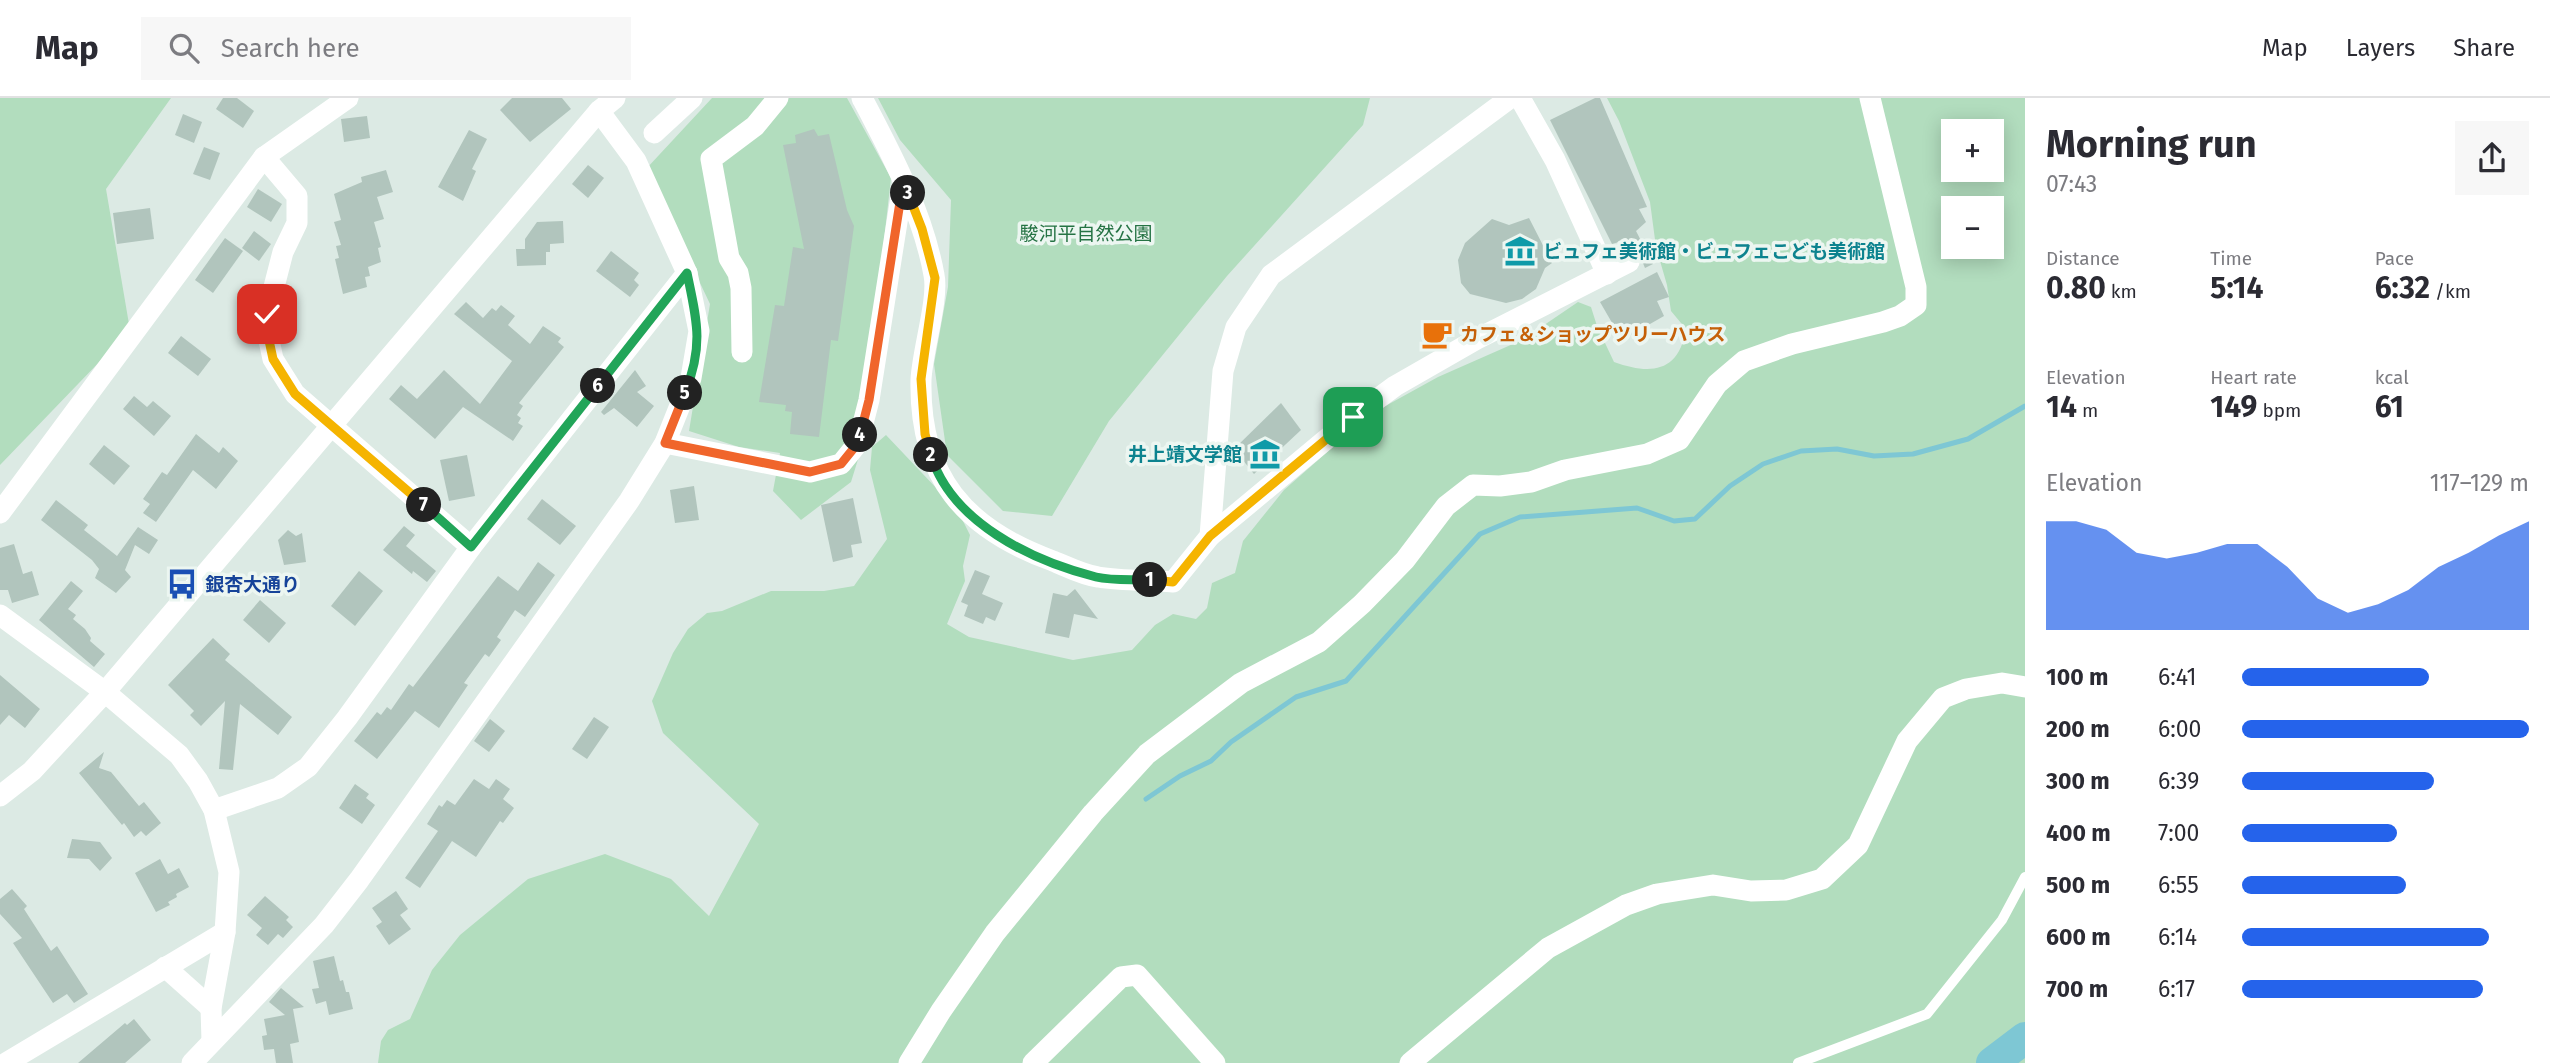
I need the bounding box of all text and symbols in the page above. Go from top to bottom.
search box [141,17,631,80]
text: Map [35,28,99,68]
icon: search [165,29,203,67]
text: Search here [221,33,360,64]
text: Map [2262,34,2308,62]
text: Layers [2346,34,2415,62]
text: Share [2453,34,2515,62]
map controls [1941,119,2004,259]
button: + [1941,119,2004,182]
text: Morning run [2046,121,2257,167]
button: share [2455,121,2529,195]
text: 07:43 [2046,170,2097,198]
pin: 3 [890,176,926,210]
text: 3 [903,181,912,204]
button: − [1941,196,2004,259]
park label: 駿河平自然公園 [1019,222,1153,245]
museum icon: ビュフェ美術館・ビュフェこども美術館 [1503,234,1537,268]
place label: ビュフェ美術館・ビュフェこども美術館 [1543,240,1885,263]
text: Distance [2046,247,2120,270]
text: Time [2210,247,2252,270]
text: Pace [2375,247,2414,270]
text: 0.80 [2046,270,2106,306]
text: 5:14 [2210,270,2263,306]
text: 6:32 [2375,270,2430,306]
text: km [2106,280,2137,303]
text: /km [2430,280,2471,303]
pin [237,284,297,344]
icon: check [248,295,286,333]
cafe icon: カフェ＆ショップツリーハウス [1420,317,1454,351]
place label: カフェ＆ショップツリーハウス [1460,323,1726,346]
text: Elevation [2046,366,2126,389]
text: Heart rate [2210,366,2297,389]
text: kcal [2375,366,2409,389]
pin: 6 [580,368,616,404]
text: 6 [592,374,603,397]
pin: 5 [668,376,702,410]
text: 5 [679,381,690,404]
pin [1323,387,1383,447]
text: 14 [2046,389,2077,425]
text: 149 [2210,389,2257,425]
text: 61 [2375,389,2404,425]
icon: arrive [1334,398,1372,436]
text: m [2077,399,2098,422]
text: bpm [2257,399,2301,422]
pin: 4 [842,418,878,452]
text: 4 [854,423,865,446]
museum icon: 井上靖文学館 [1248,437,1282,471]
pin: 2 [914,438,948,472]
text: 2 [926,443,935,466]
place label: 井上靖文学館 [1128,443,1242,466]
text: Elevation [2046,469,2142,497]
text: 117–129 m [2430,469,2529,497]
pin: 7 [406,488,442,522]
text: 7 [419,493,428,516]
pin: 1 [1132,562,1168,598]
bus stop icon: 銀杏大通り [165,567,199,601]
text: 1 [1145,568,1154,591]
place label: 銀杏大通り [205,573,300,596]
text: 100 m [2046,663,2108,691]
text: 6:41 [2158,663,2197,691]
text: 200 m [2046,715,2110,743]
text: 6:00 [2158,715,2201,743]
text: 300 m [2046,767,2110,795]
text: 6:39 [2158,767,2199,795]
text: 400 m [2046,819,2111,847]
text: 7:00 [2158,819,2199,847]
text: 500 m [2046,871,2110,899]
text: 6:55 [2158,871,2199,899]
text: 600 m [2046,923,2111,951]
text: 6:14 [2158,923,2197,951]
text: 700 m [2046,975,2108,1003]
text: 6:17 [2158,975,2195,1003]

